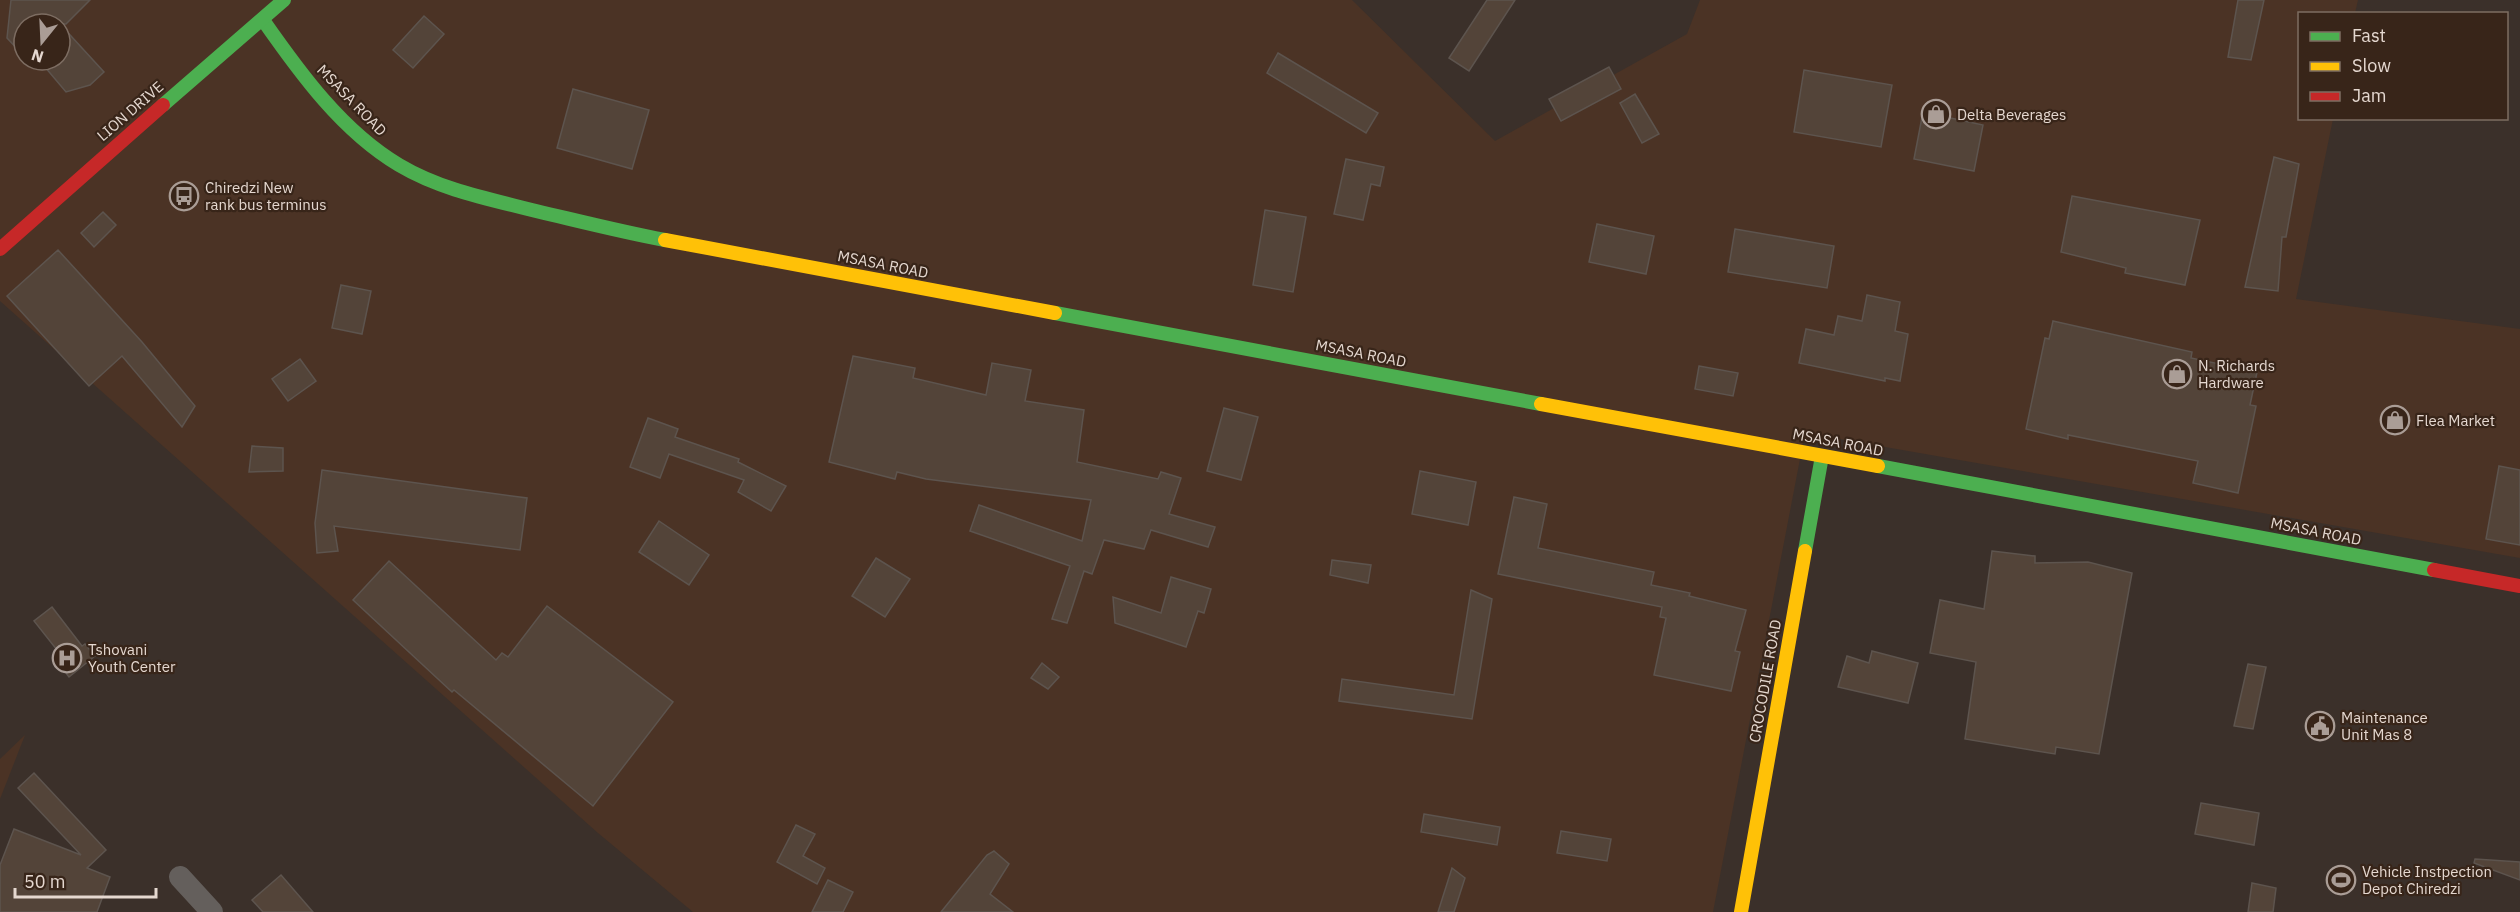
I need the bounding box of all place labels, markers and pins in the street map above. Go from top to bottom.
shop icon: Delta Beverages [1920,98,1952,130]
place label: Delta Beverages [1957,105,2066,124]
place label: Chiredzi New rank bus terminus [205,178,327,214]
bus stop icon: Chiredzi New rank bus terminus [168,180,200,212]
place label: N. Richards Hardware [2198,356,2275,392]
shop icon: N. Richards Hardware [2161,358,2193,390]
shop icon: Flea Market [2379,404,2411,436]
place label: Flea Market [2416,411,2495,430]
place label: Tshovani Youth Center [88,640,176,676]
hospital icon: Tshovani Youth Center [51,642,83,674]
place label: Maintenance Unit Mas 8 [2341,708,2428,744]
public building icon: Maintenance Unit Mas 8 [2304,710,2336,742]
place label: Vehicle Instpection Depot Chiredzi [2362,862,2492,898]
sports icon: Vehicle Instpection Depot Chiredzi [2325,864,2357,896]

